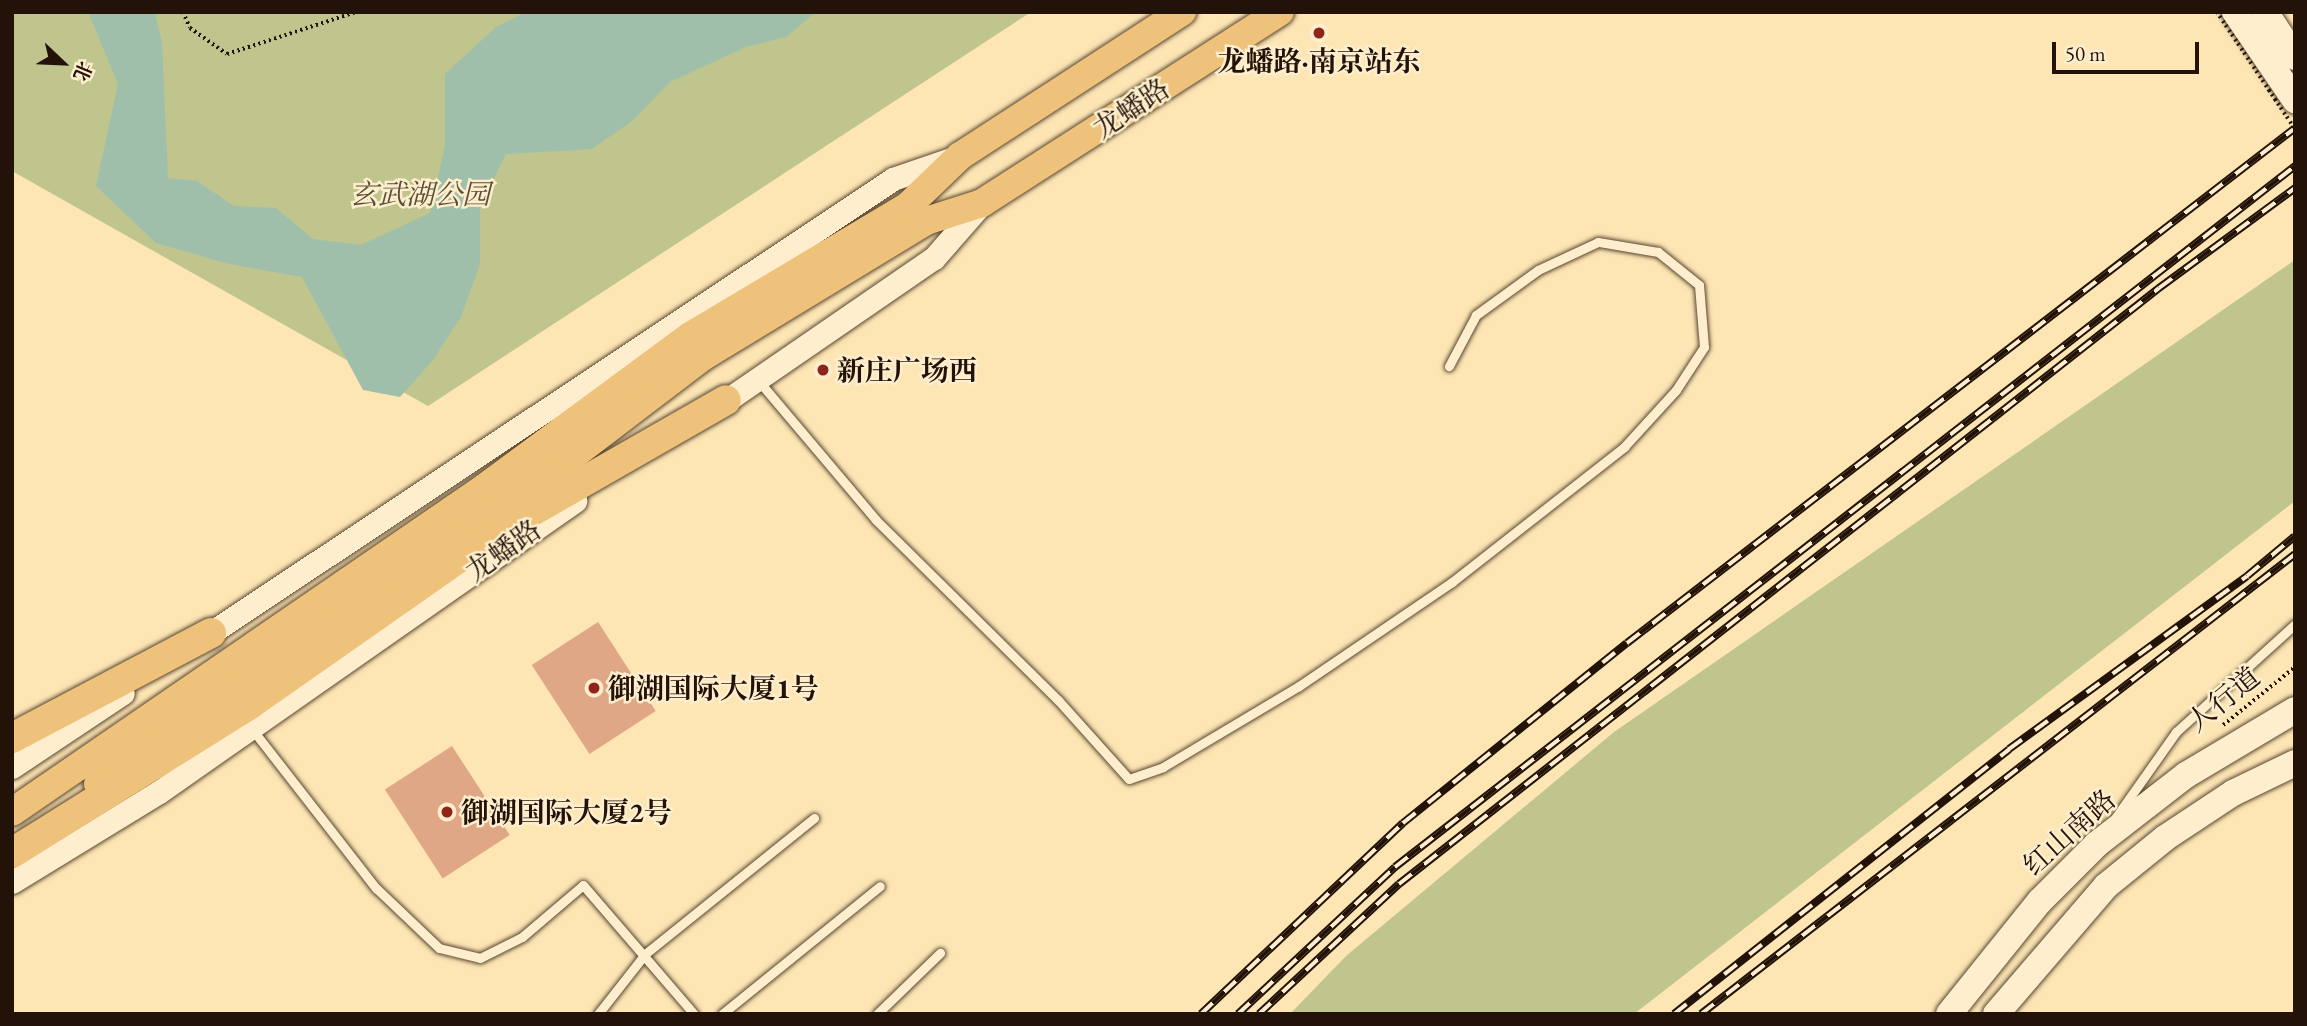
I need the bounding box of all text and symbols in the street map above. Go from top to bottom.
marker: 龙蟠路·南京站东 [1311,25,1327,41]
north arrow [28,28,98,98]
scale bar [2055,28,2202,72]
text: 50 m [2065,40,2106,67]
place label: 龙蟠路·南京站东 [1217,44,1421,78]
text: 北 [68,58,98,85]
street label: 龙蟠路 [1087,71,1175,145]
park label: 玄武湖公园 [350,177,490,211]
place label: 新庄广场西 [837,353,977,387]
marker: 新庄广场西 [815,362,831,378]
street label: 龙蟠路 [459,512,547,588]
street label: 人行道 [2180,660,2266,738]
place label: 御湖国际大厦1号 [608,671,819,705]
marker: 御湖国际大厦1号 [586,680,602,696]
street label: 红山南路 [2016,782,2122,882]
place label: 御湖国际大厦2号 [461,795,672,829]
marker: 御湖国际大厦2号 [439,804,455,820]

